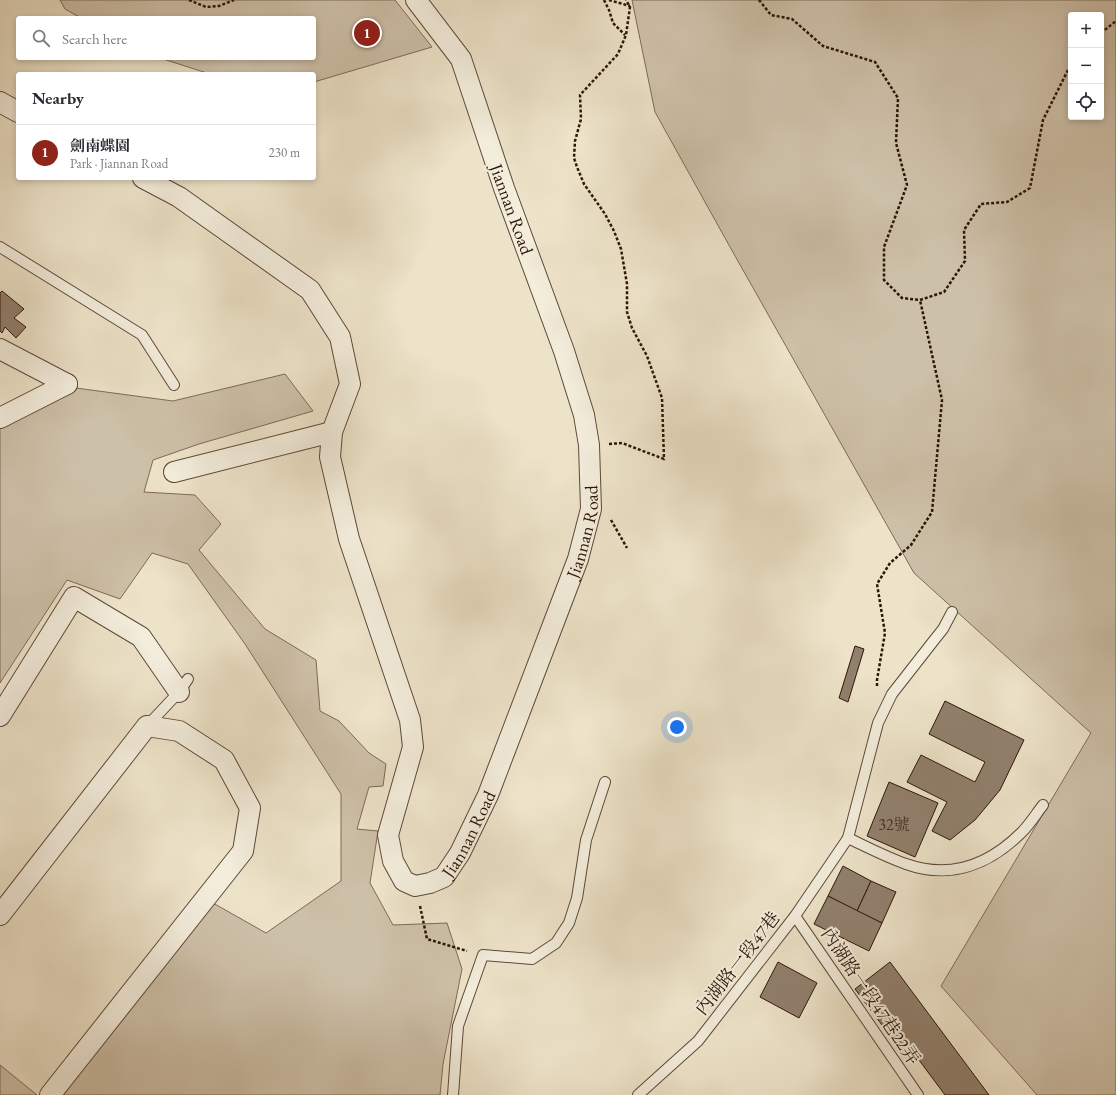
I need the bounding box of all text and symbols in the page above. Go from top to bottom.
map controls [1068,12,1104,120]
button: + [1068,12,1104,48]
search box [16,16,316,60]
pin: 1 [354,18,380,48]
icon: search [30,27,52,49]
text: Search here [62,29,127,48]
button: − [1068,48,1104,84]
button: locate [1068,84,1104,120]
text: Nearby [32,87,84,109]
text: 劍南蝶園 [70,136,130,155]
text: 1 [42,144,48,161]
text: 230 m [269,144,300,161]
text: Park · Jiannan Road [70,155,168,172]
street label: Jiannan Road [484,159,539,258]
street label: Jiannan Road [560,484,603,583]
your location [667,717,687,737]
street label: Jiannan Road [435,786,500,883]
house number: 32號 [878,814,910,835]
street label: 內湖路一段47巷 [689,907,785,1019]
street label: 內湖路一段47巷22弄 [817,923,925,1069]

